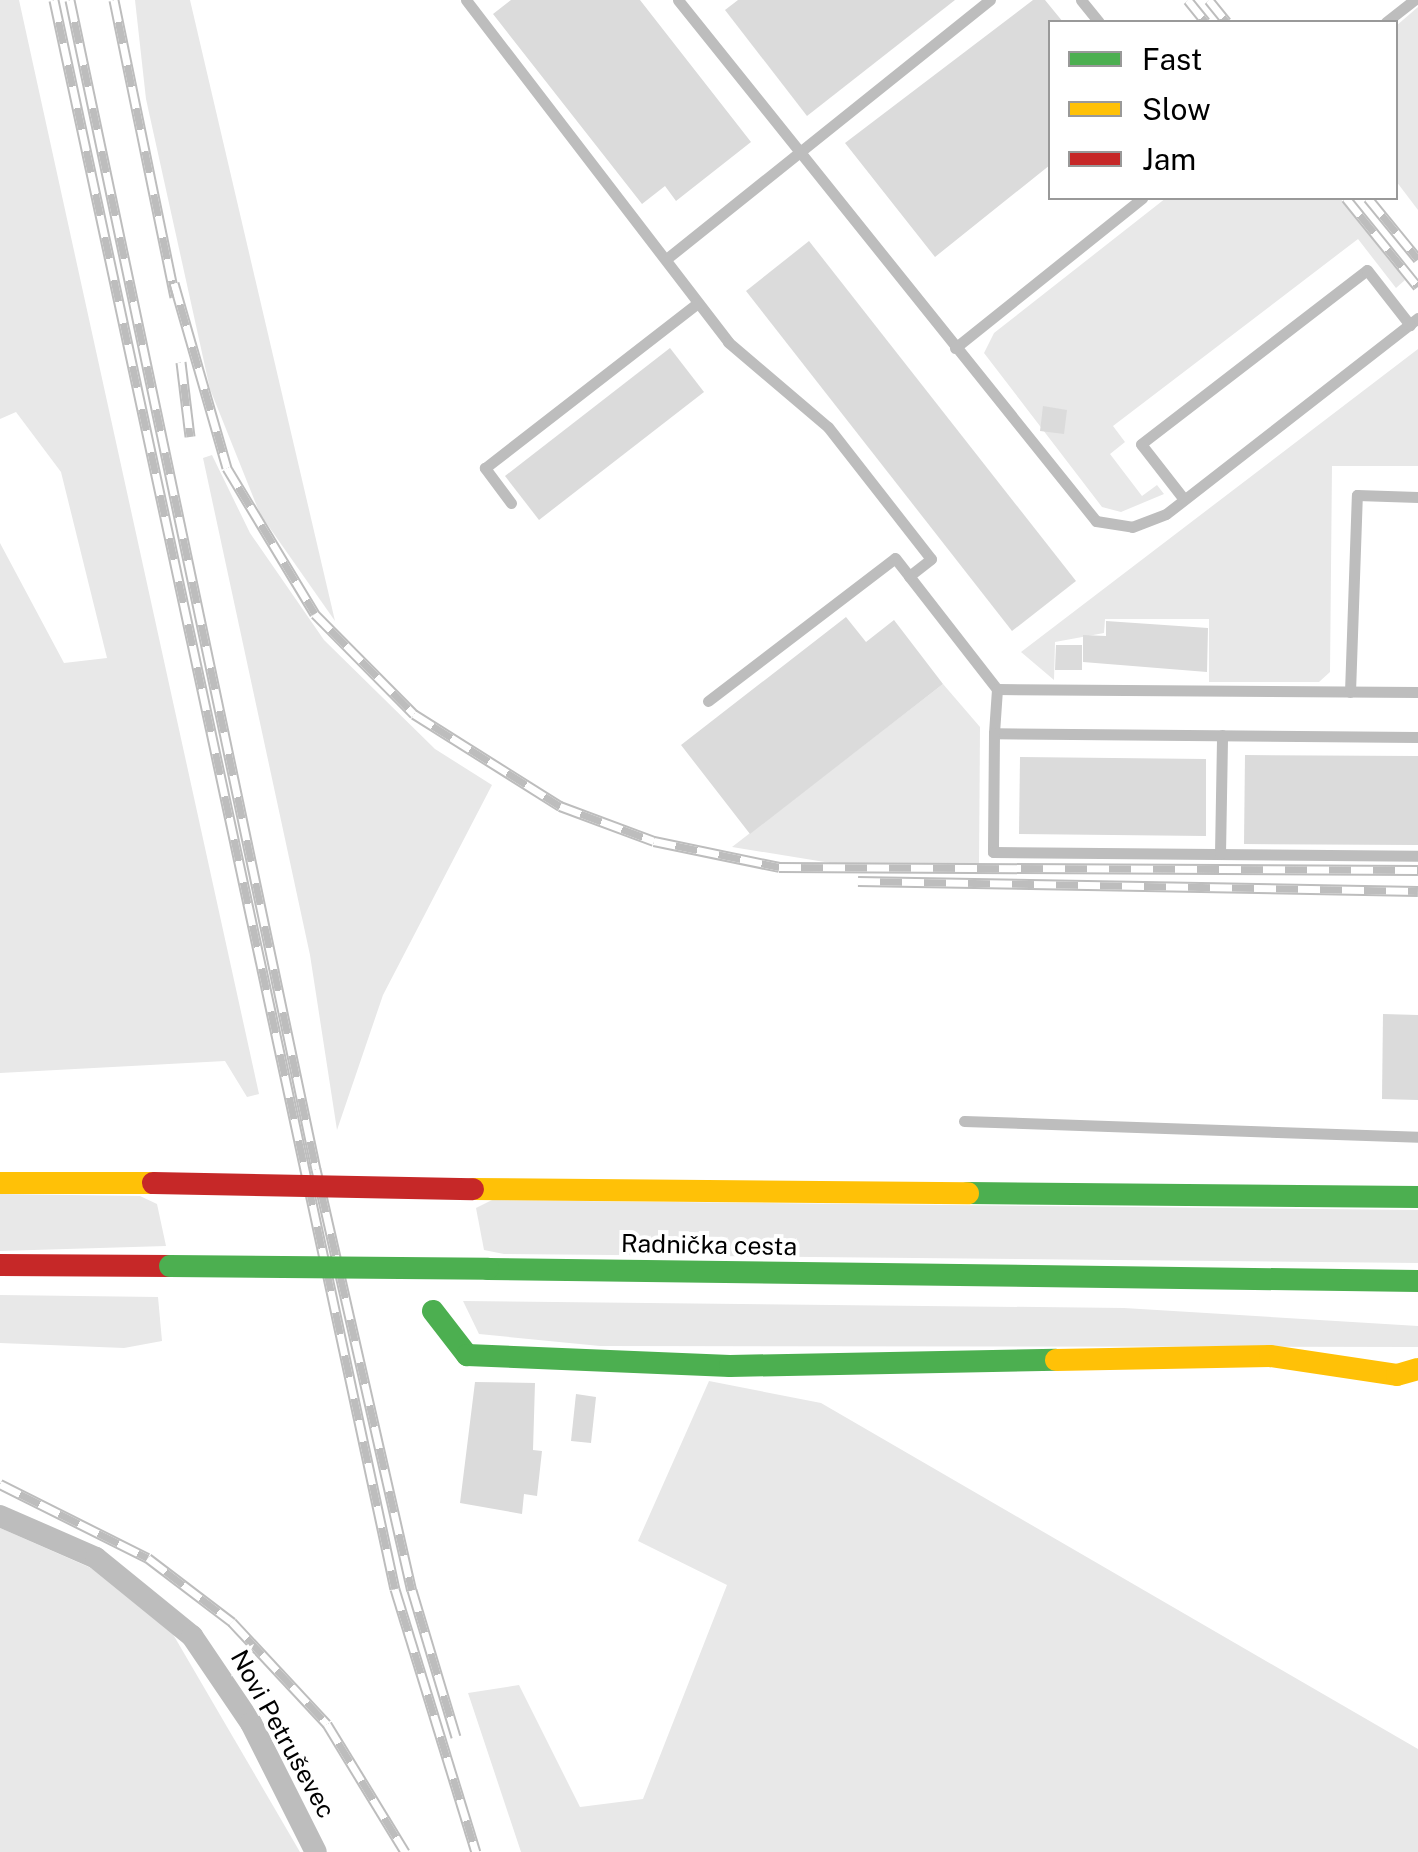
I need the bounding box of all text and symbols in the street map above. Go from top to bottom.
legend [1048,20,1398,200]
text: Fast [1142,41,1202,77]
text: Slow [1142,91,1211,127]
text: Jam [1142,141,1196,177]
street label: Radnička cesta [620,1228,798,1262]
street label: Novi Petruševec [224,1645,342,1823]

